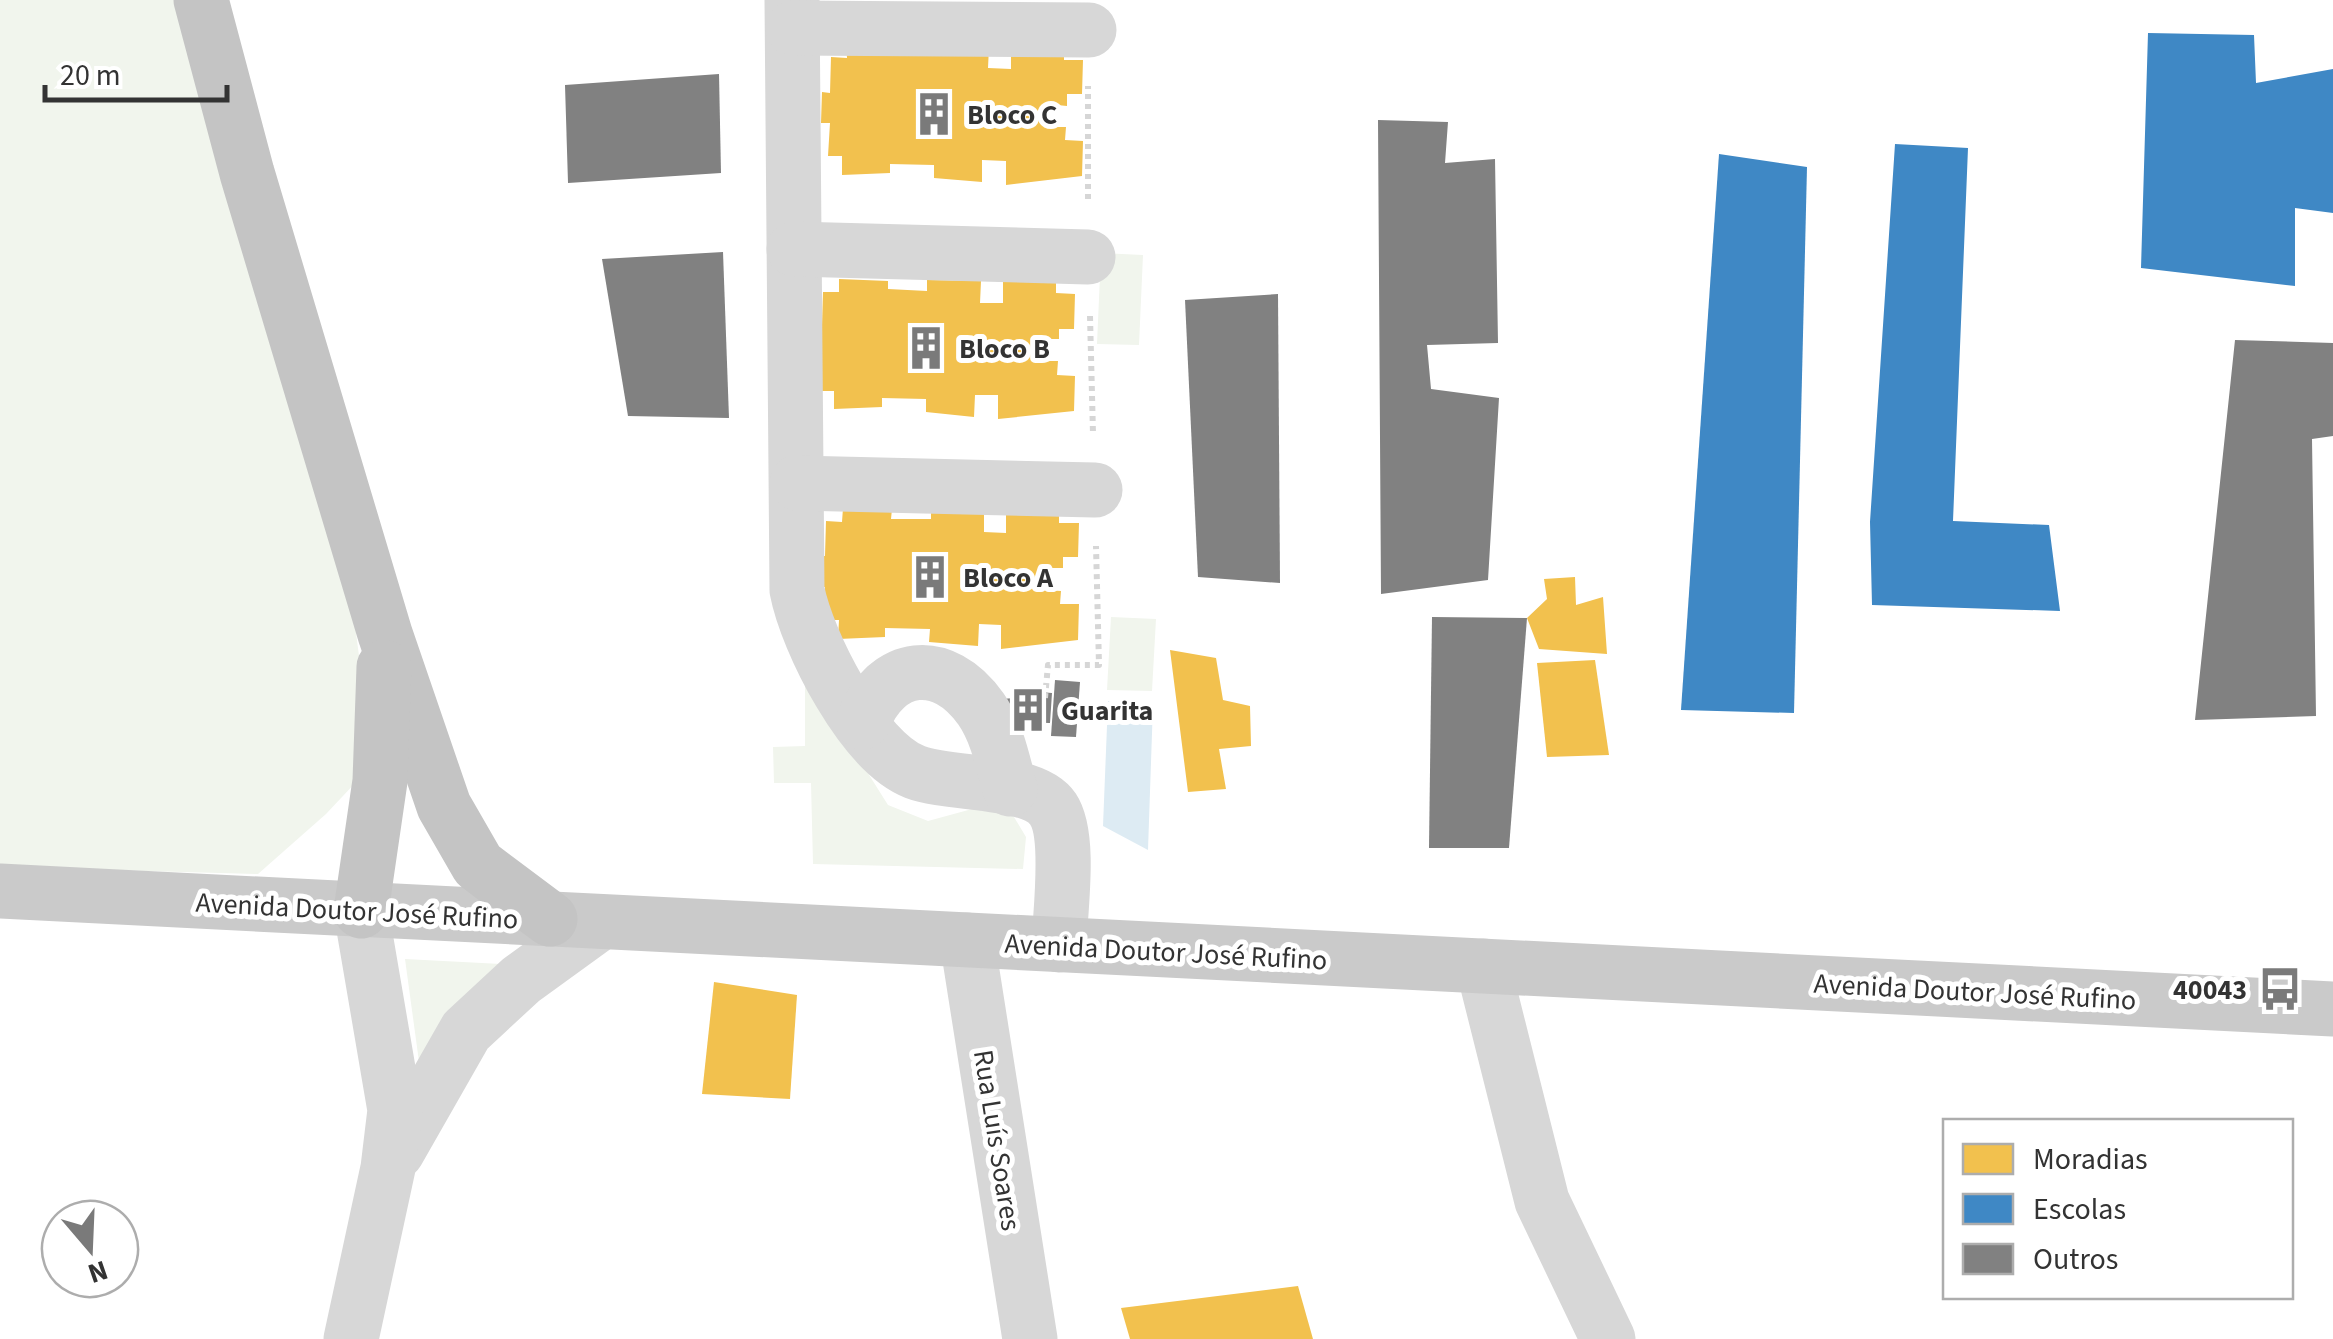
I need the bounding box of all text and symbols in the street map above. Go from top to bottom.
scale bar [45,40,228,102]
text: 20 m [60,54,121,97]
building icon: Bloco C [910,90,958,138]
place label: Bloco C [967,95,1057,135]
building icon: Bloco B [902,324,950,372]
place label: Bloco B [959,329,1050,369]
building icon: Bloco A [906,553,954,601]
place label: Bloco A [963,558,1054,598]
building icon: Guarita [1004,686,1052,734]
place label: Guarita [1061,691,1153,731]
street label: Avenida Doutor José Rufino [195,883,519,939]
street label: Avenida Doutor José Rufino [1004,924,1328,980]
street label: Avenida Doutor José Rufino [1813,964,2137,1020]
bus stop icon: 40043 [2256,965,2304,1013]
place label: 40043 [2173,970,2247,1010]
street label: Rua Luís Soares [963,1047,1031,1233]
legend [1943,1119,2293,1299]
text: Moradias [2033,1138,2148,1181]
text: Escolas [2033,1188,2126,1231]
north arrow [40,1199,140,1299]
text: Outros [2033,1238,2118,1281]
text: N [82,1250,113,1294]

